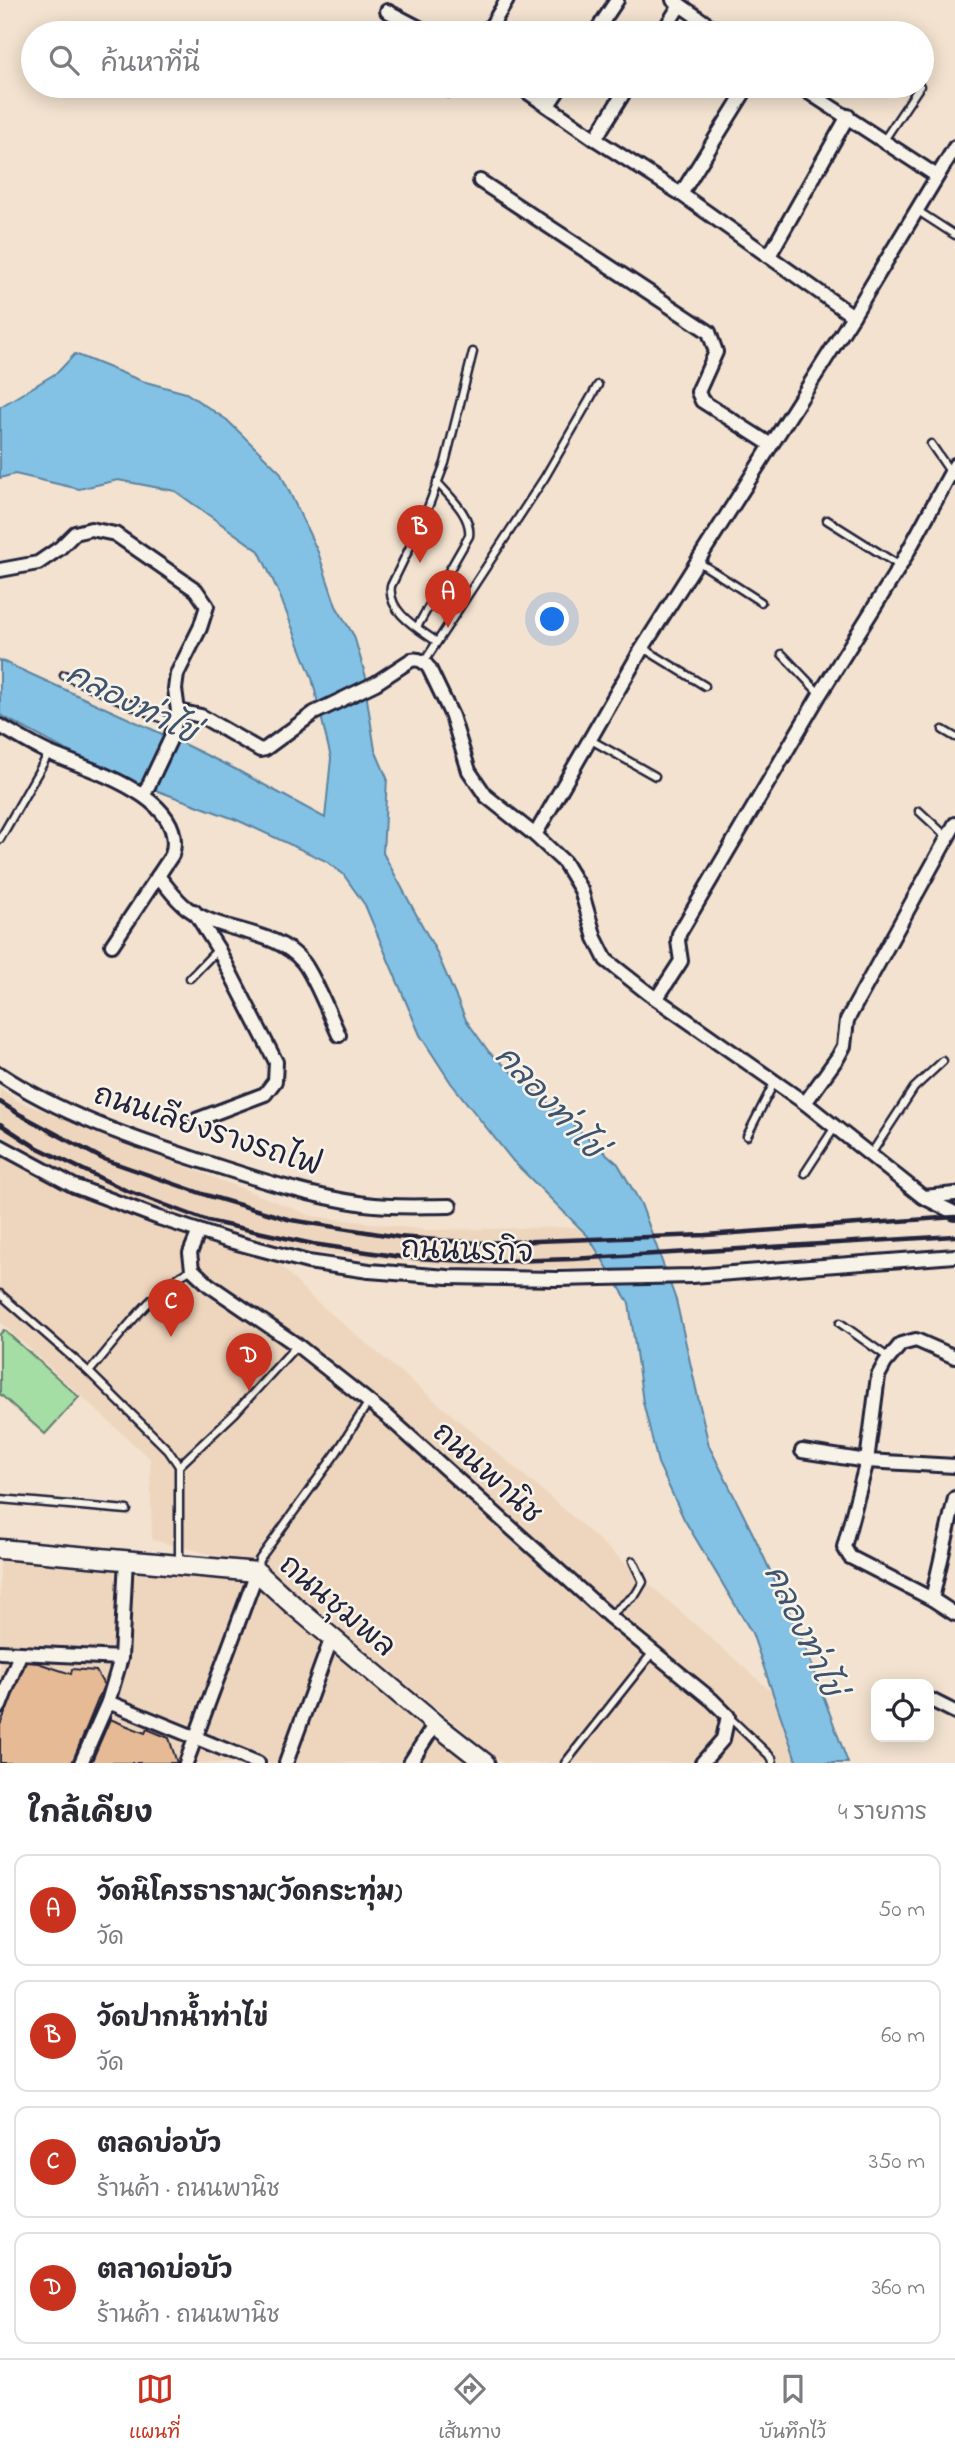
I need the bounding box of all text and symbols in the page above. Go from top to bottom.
search box [21,21,934,98]
icon: search [45,41,83,79]
text: ค้นหาที่นี่ [101,46,200,84]
pin: B [397,505,443,563]
pin: A [425,570,471,628]
your location [535,602,569,636]
water label: คลองท่าไข่ [57,651,210,761]
water label: คลองท่าไข่ [482,1035,618,1176]
street label: ถนนเลียงรางรถไฟ [87,1073,327,1189]
street label: ถนนนรกิจ [400,1228,534,1276]
pin: C [148,1279,194,1337]
pin: D [226,1333,272,1391]
street label: ถนนพานิช [421,1413,551,1536]
street label: ถนนชุมพล [268,1545,404,1669]
water label: คลองท่าไข่ [750,1557,855,1711]
map controls [871,1679,934,1742]
button: locate [871,1679,934,1742]
text: ใกล้เคียง [28,1793,153,1837]
text: 4 รายการ [838,1797,927,1830]
text: วัดนิโครธาราม(วัดกระทุ่ม) [97,1875,402,1913]
text: A [46,1894,60,1927]
text: 50 m [878,1894,925,1927]
text: วัด [97,1922,124,1955]
text: วัดปากน้ำท่าไข่ [97,2001,268,2039]
text: B [45,2020,61,2053]
text: 60 m [881,2020,925,2053]
text: วัด [97,2048,124,2081]
text: ตลดบ่อบัว [97,2127,221,2165]
text: C [47,2146,59,2179]
text: 350 m [869,2146,925,2179]
text: ร้านค้า · ถนนพานิช [97,2174,280,2207]
text: ตลาดบ่อบัว [97,2253,232,2291]
text: D [45,2272,61,2305]
text: 360 m [872,2272,925,2305]
text: ร้านค้า · ถนนพานิช [97,2300,280,2333]
tab: แผนที่ [129,2370,180,2447]
tab: เส้นทาง [438,2370,501,2447]
tab: บันทึกไว้ [759,2370,826,2447]

